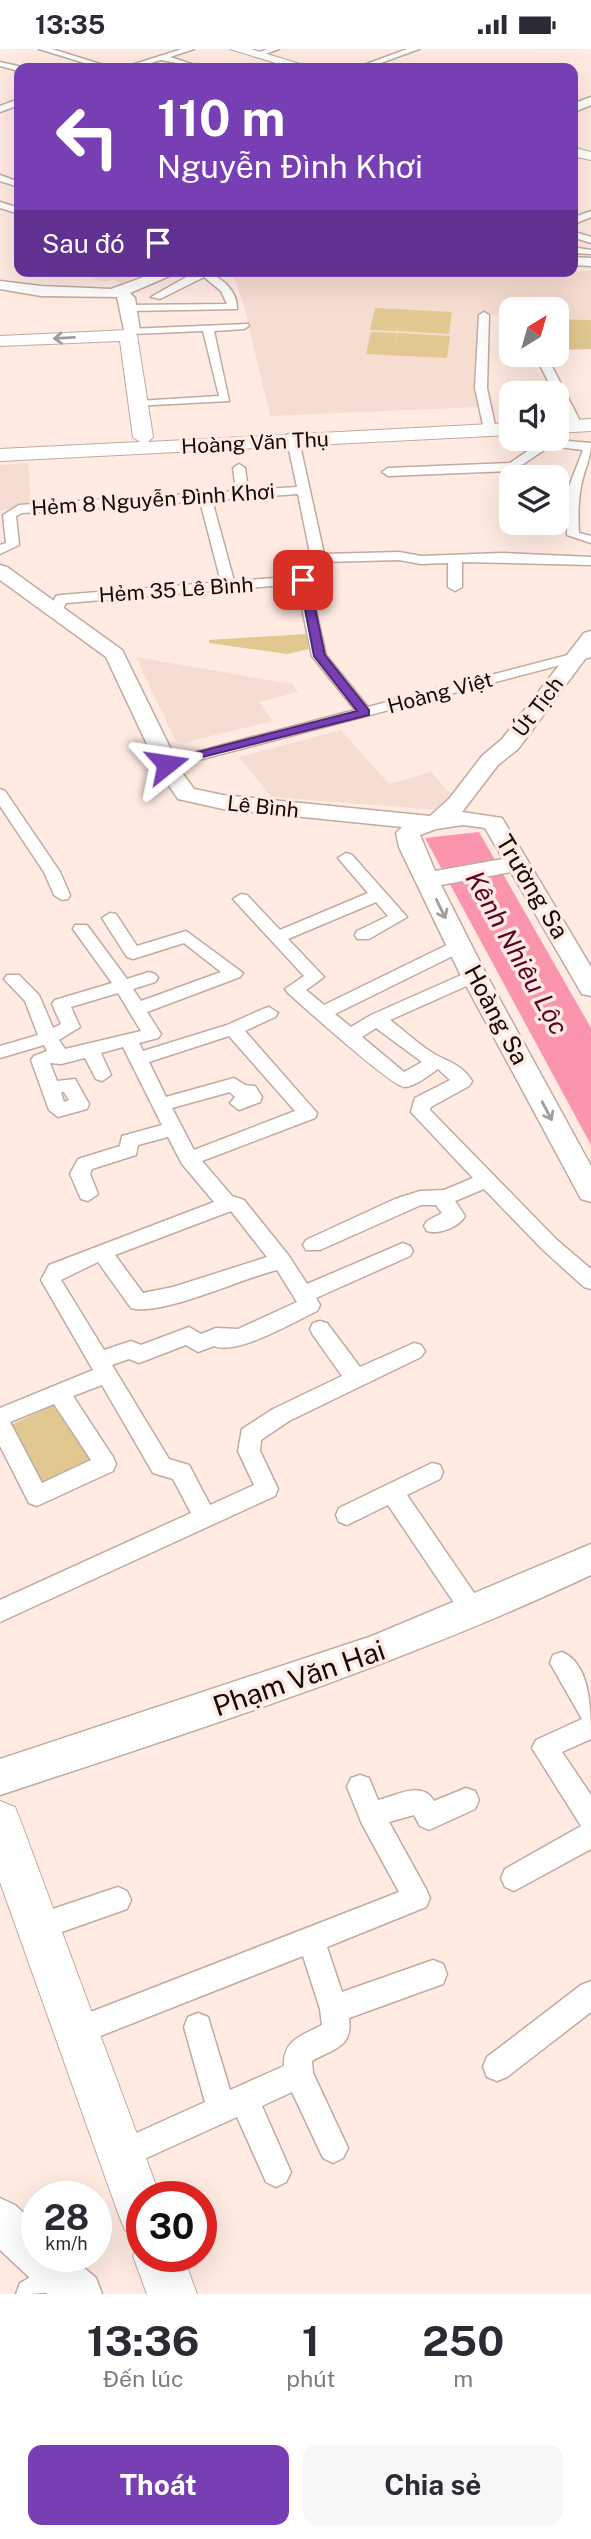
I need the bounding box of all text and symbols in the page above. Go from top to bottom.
text: 13:35 [35,9,105,40]
text: 110 m [157,89,285,147]
icon: left [42,91,133,182]
text: Nguyễn Đình Khơi [157,148,423,185]
icon: arrive [139,224,177,262]
text: Sau đó [42,228,125,259]
north arrow [499,297,569,367]
map controls [499,297,569,535]
one-way arrow [53,332,76,345]
button: sound [499,381,569,451]
street label: Hoàng Văn Thụ [180,426,329,459]
button: layers [499,465,569,535]
street label: Hẻm 8 Nguyễn Đình Khơi [30,479,276,520]
pin [273,550,333,610]
icon: arrive [284,561,322,599]
street label: Hẻm 35 Lê Bình [98,572,254,607]
street label: Hoàng Việt [384,666,495,719]
street label: Út Tịch [507,672,568,742]
position arrow [130,727,204,801]
street label: Lê Bình [226,790,300,823]
street label: Trường Sa [491,829,575,944]
water label: Kênh Nhiêu Lộc [460,865,575,1040]
one-way arrow [435,898,449,919]
street label: Hoàng Sa [459,960,535,1069]
one-way arrow [540,1100,554,1121]
street label: Phạm Văn Hai [209,1633,389,1722]
speed limit sign: 30 [126,2181,217,2272]
text: 28 [44,2197,89,2238]
text: km/h [45,2233,88,2254]
text: 13:36 [87,2316,199,2365]
text: 1 [302,2316,320,2365]
text: 250 [422,2316,504,2365]
text: Đến lúc [103,2365,183,2392]
text: phút [286,2365,335,2392]
text: m [453,2365,473,2392]
button: Thoát [28,2445,289,2525]
button: Chia sẻ [303,2445,563,2525]

